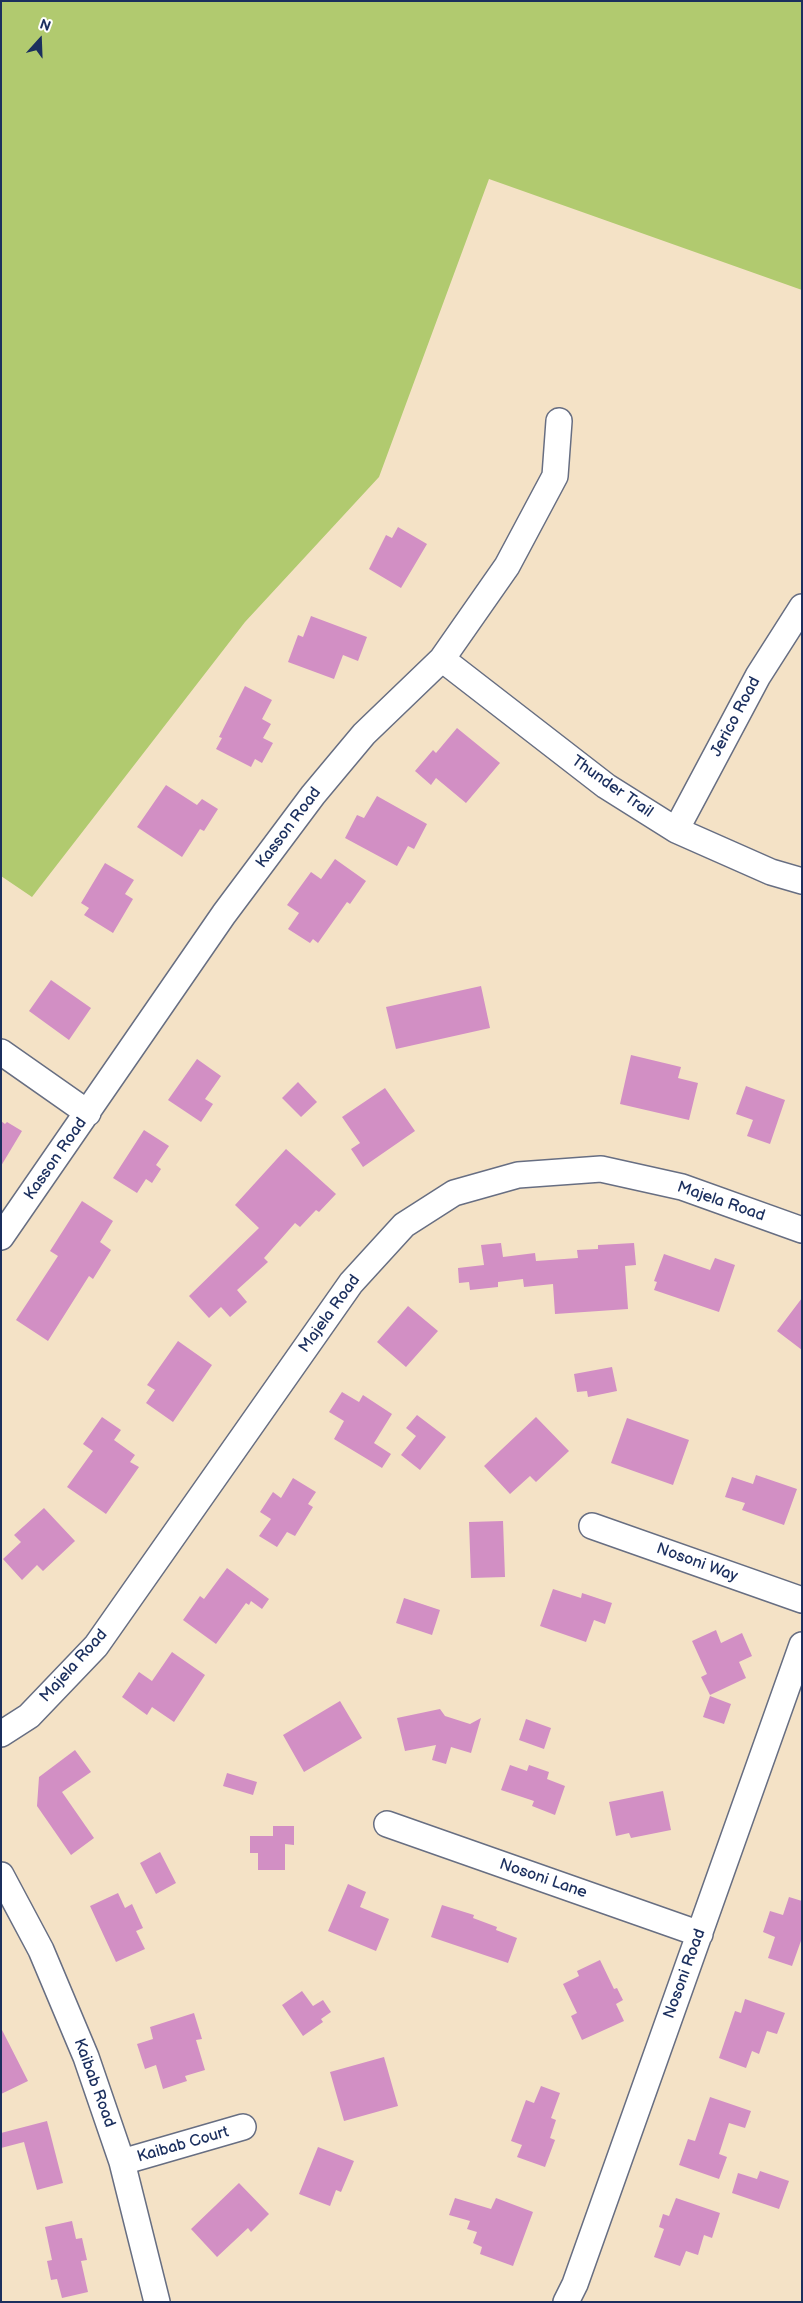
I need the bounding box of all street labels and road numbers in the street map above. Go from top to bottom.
street label: Jerico Road [707,674,765,760]
street label: Thunder Trail [567,752,657,822]
street label: Kasson Road [252,784,326,872]
street label: Kasson Road [21,1114,91,1204]
street label: Majela Road [675,1178,767,1226]
street label: Majela Road [295,1271,365,1357]
street label: Nosoni Way [654,1539,740,1587]
street label: Majela Road [36,1626,112,1706]
street label: Nosoni Lane [497,1855,589,1903]
street label: Nosoni Road [660,1927,710,2021]
street label: Kaibab Road [69,2036,119,2130]
street label: Kaibab Court [135,2123,231,2167]

